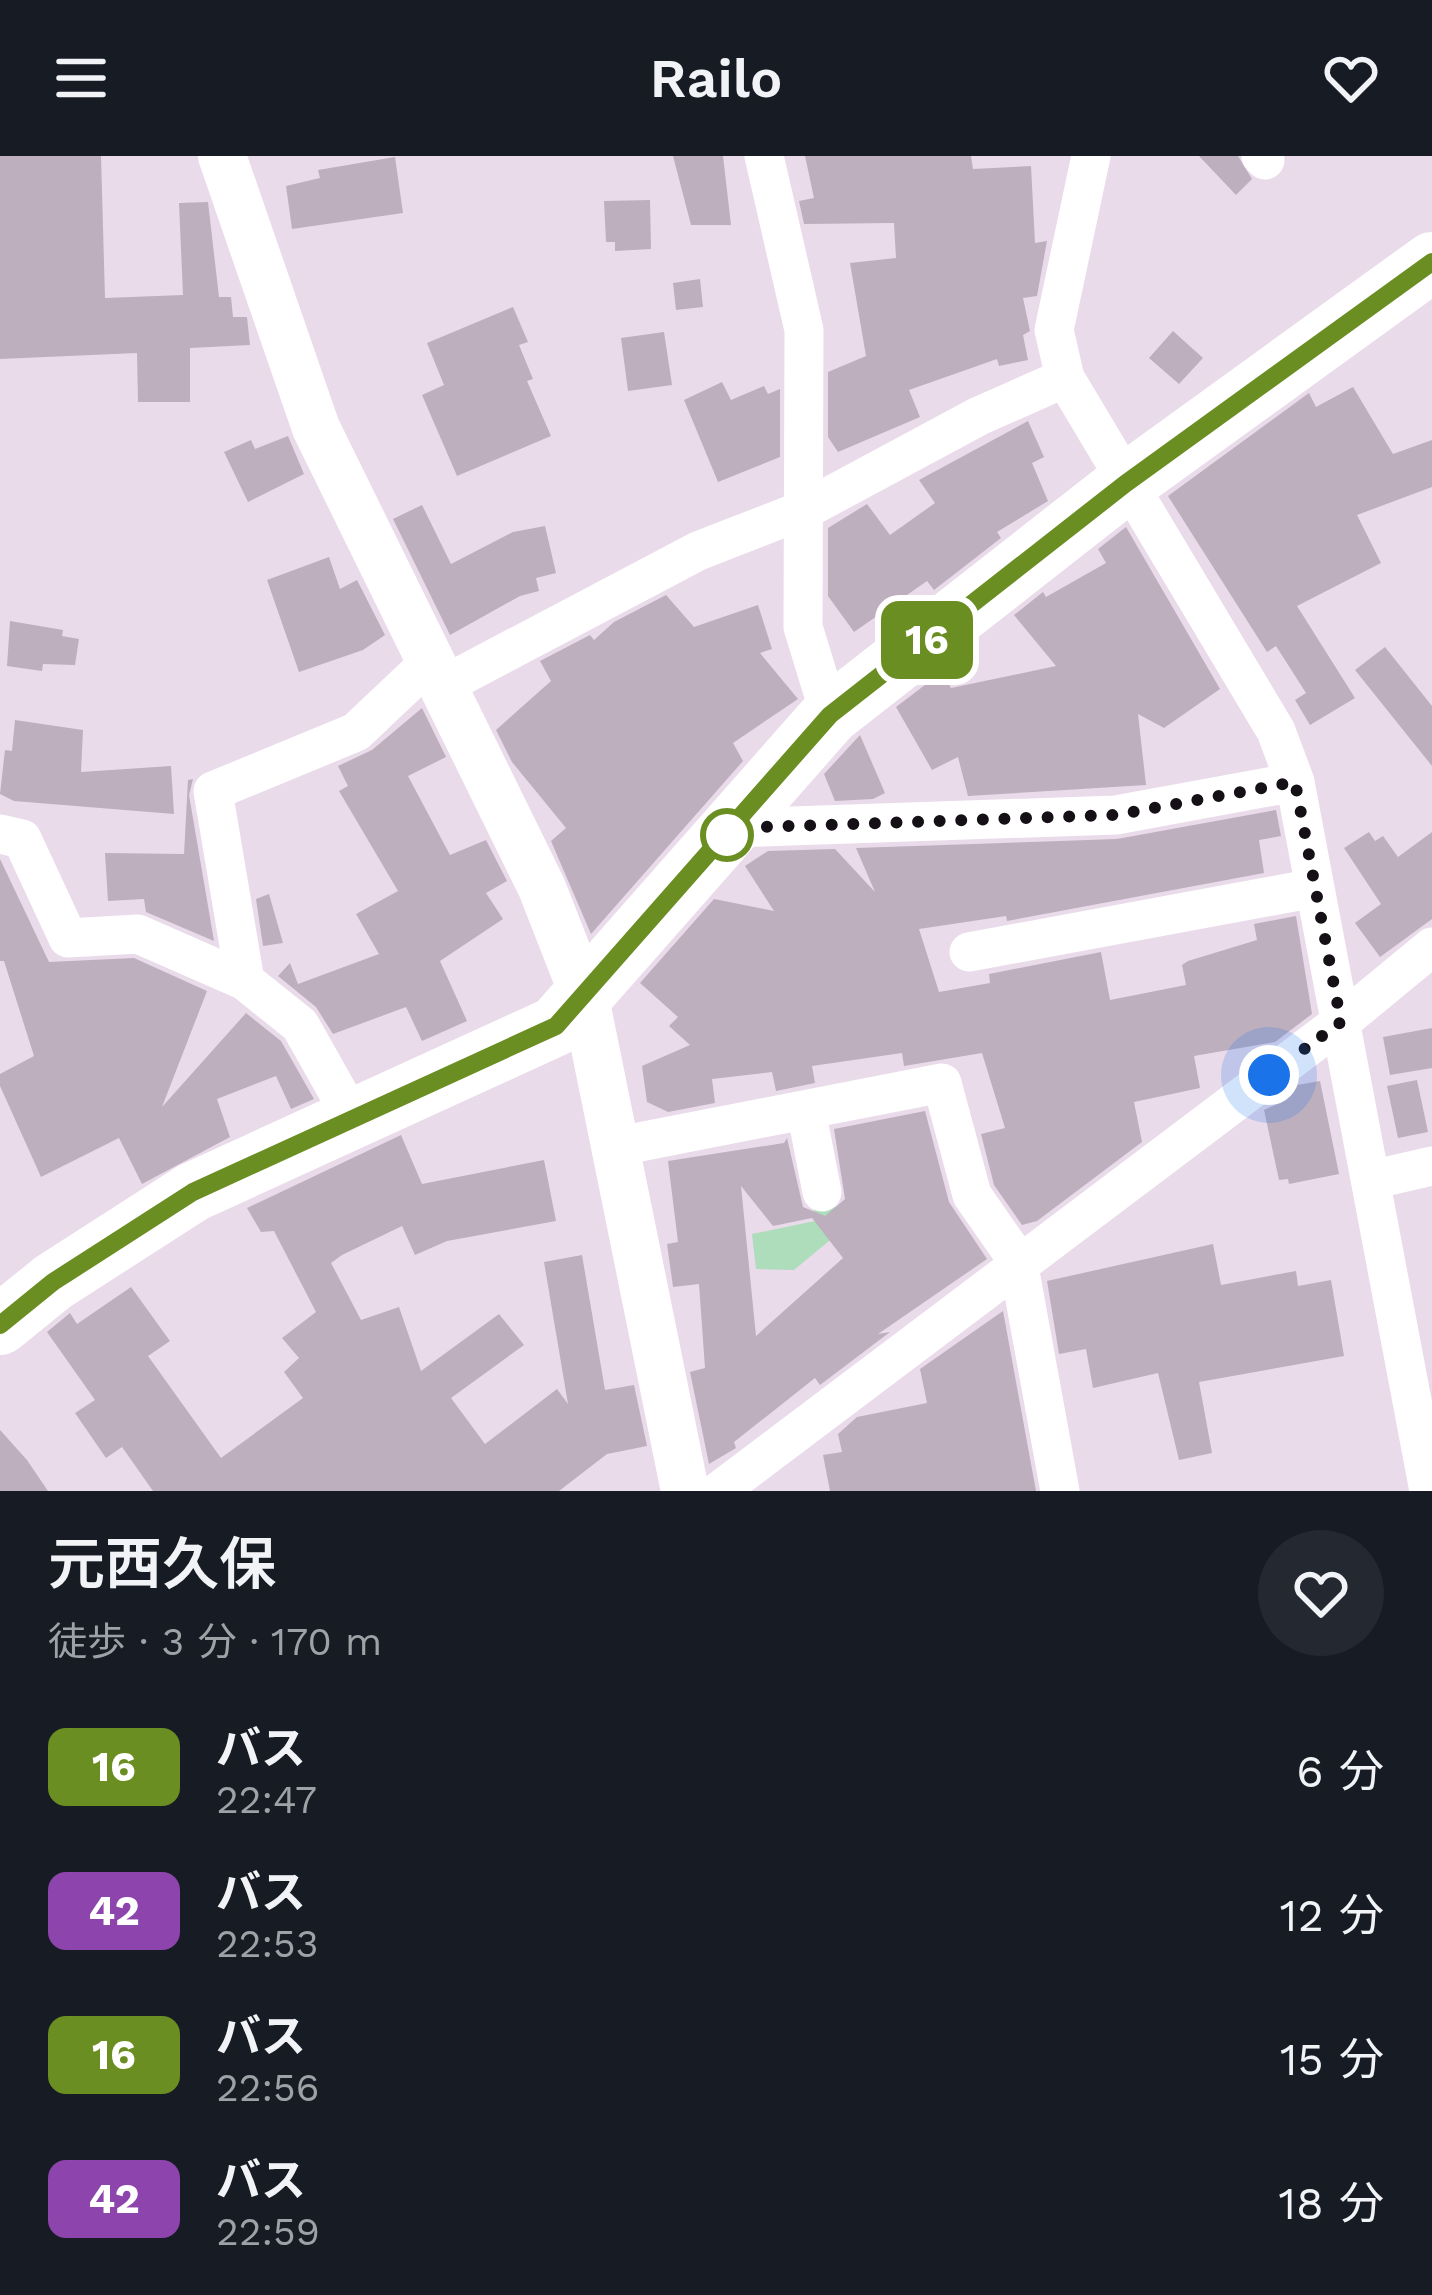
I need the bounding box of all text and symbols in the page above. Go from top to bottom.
icon: menu [48,45,114,111]
icon: heart [1318,45,1384,111]
text: Railo [650,47,782,110]
line badge: 16 [873,601,981,679]
text: 16 [905,615,949,664]
unlabelled marker [702,810,752,860]
your location [1239,1045,1299,1105]
button: heart [1258,1530,1384,1656]
text: 元西久保 [48,1531,276,1598]
text: 徒歩 · 3 分 · 170 m [48,1619,382,1664]
text: バス [216,1722,306,1775]
text: 16 [92,1742,136,1791]
text: 6 分 [1296,1745,1384,1798]
text: 22:47 [216,1777,317,1822]
text: バス [216,1866,306,1919]
text: 42 [88,1886,140,1935]
text: 12 分 [1280,1889,1384,1942]
text: 22:53 [216,1921,318,1966]
text: バス [216,2010,306,2063]
text: 16 [92,2030,136,2079]
text: 15 分 [1280,2033,1384,2086]
text: 22:56 [216,2065,319,2110]
text: バス [216,2154,306,2207]
text: 42 [88,2174,140,2223]
text: 18 分 [1278,2177,1384,2230]
text: 22:59 [216,2209,320,2254]

